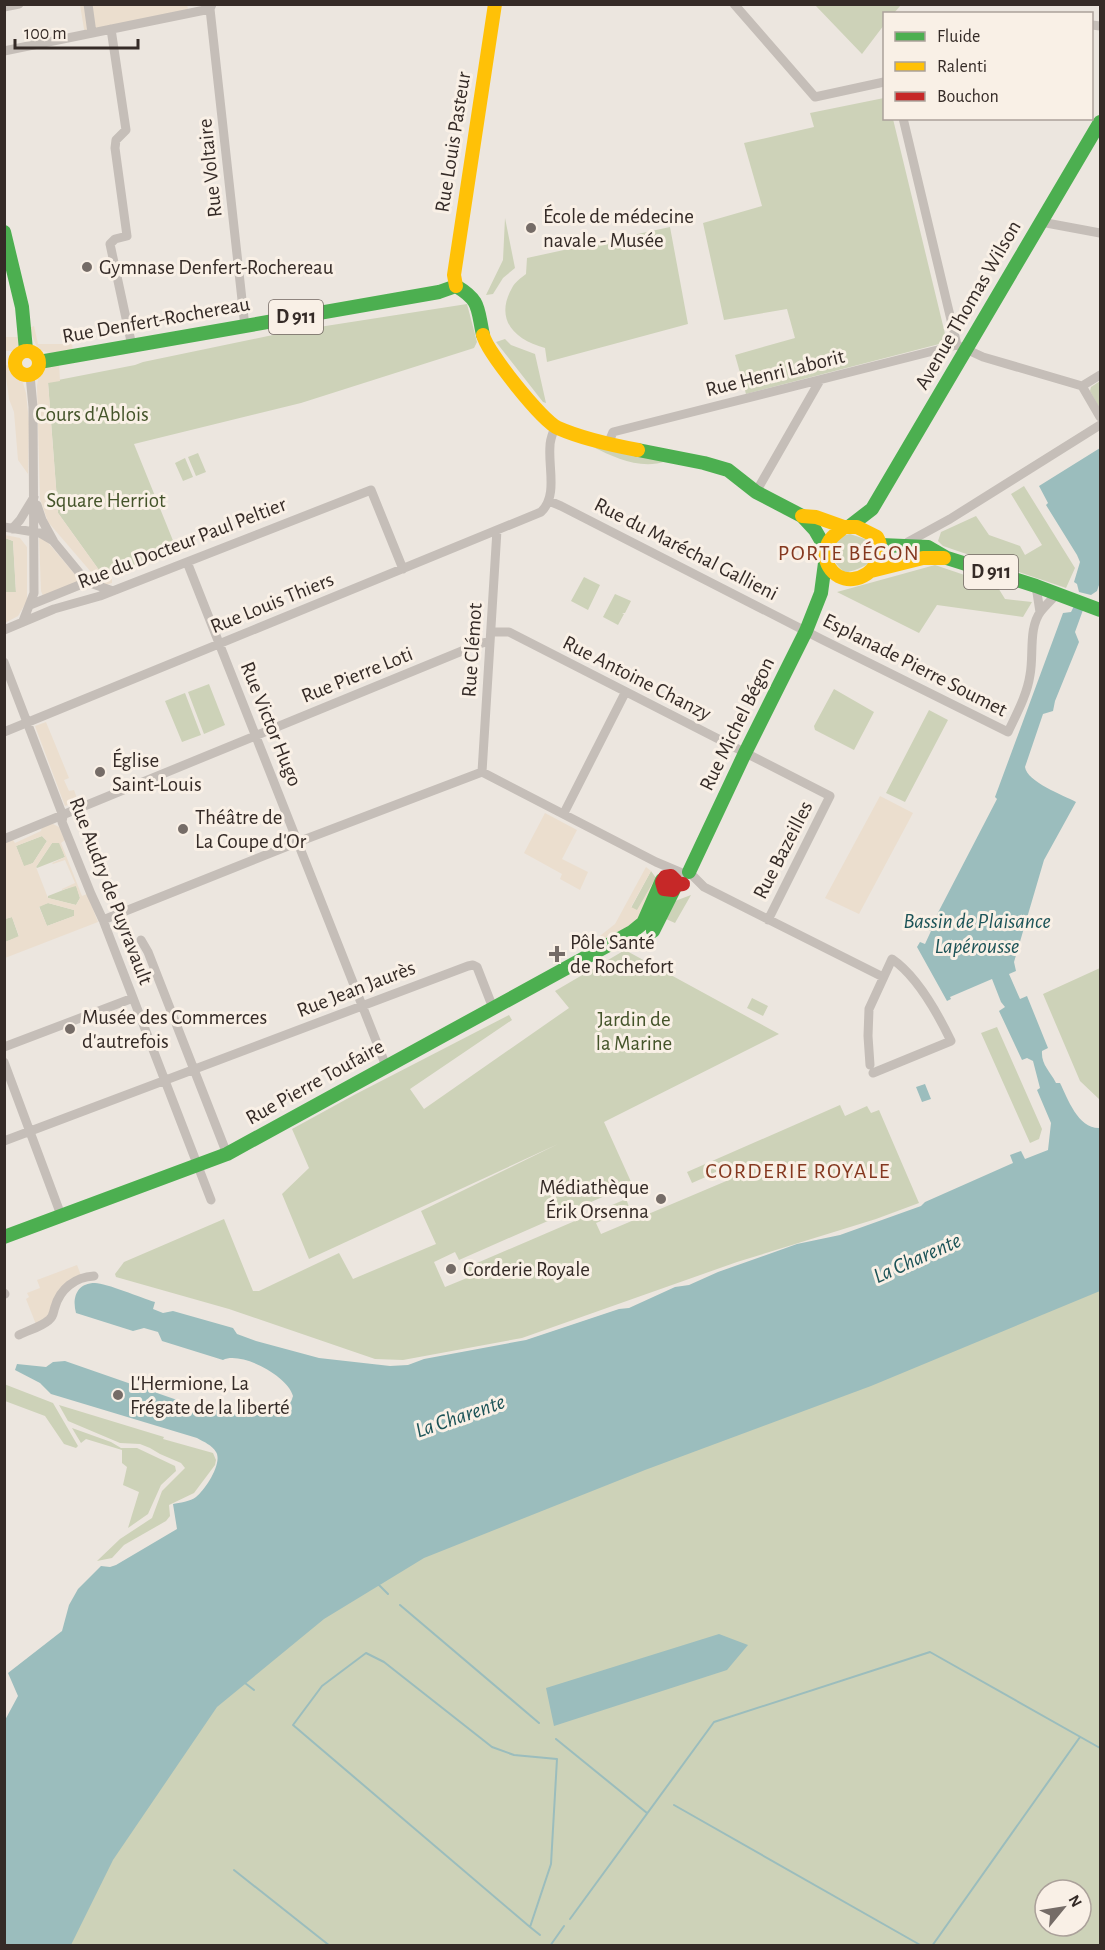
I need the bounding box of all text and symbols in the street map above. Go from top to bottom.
scale bar [15,12,138,50]
legend [883,12,1093,120]
text: 100 m [24,25,67,43]
text: Fluide [937,28,980,46]
text: Ralenti [937,58,987,76]
street label: Rue Louis Pasteur [432,70,475,214]
text: Bouchon [937,88,999,106]
street label: Rue Voltaire [194,117,226,219]
place label: École de médecine navale - Musée [543,204,694,251]
street label: Avenue Thomas Wilson [911,217,1025,393]
marker: École de médecine navale - Musée [524,221,538,235]
place label: Gymnase Denfert-Rochereau [99,257,334,278]
marker: Gymnase Denfert-Rochereau [80,260,94,274]
street label: Rue Denfert-Rochereau [60,293,252,347]
road number: D 911 [269,300,323,334]
street label: Rue Henri Laborit [703,345,847,400]
park label: Cours d'Ablois [35,404,149,425]
park label: Square Herriot [46,490,166,511]
street label: Rue du Docteur Paul Peltier [75,493,289,592]
street label: Rue du Maréchal Gallieni [591,494,781,604]
district label: PORTE BÉGON [778,541,920,564]
road number: D 911 [964,555,1018,589]
street label: Rue Louis Thiers [207,569,337,637]
street label: Rue Clémot [458,602,486,698]
street label: Esplanade Pierre Soumet [819,609,1011,721]
street label: Rue Antoine Chanzy [559,632,715,724]
street label: Rue Pierre Loti [298,643,416,707]
street label: Rue Michel Bégon [696,654,778,794]
street label: Rue Victor Hugo [236,659,306,789]
place label: Église Saint-Louis [112,748,202,795]
marker: Église Saint-Louis [93,765,107,779]
street label: Rue Audry de Puyravault [66,794,157,988]
street label: Rue Bazeilles [749,798,817,902]
place label: Théâtre de La Coupe d'Or [195,807,307,852]
marker: Théâtre de La Coupe d'Or [176,822,190,836]
water label: Bassin de Plaisance Lapérousse [903,910,1051,958]
place label: Pôle Santé de Rochefort [570,932,674,977]
marker: Pôle Santé de Rochefort [548,945,566,963]
street label: Rue Jean Jaurès [294,957,418,1021]
place label: Musée des Commerces d'autrefois [82,1007,267,1052]
park label: Jardin de la Marine [596,1009,672,1054]
marker: Musée des Commerces d'autrefois [63,1022,77,1036]
street label: Rue Pierre Toufaire [242,1035,388,1129]
district label: CORDERIE ROYALE [705,1160,891,1182]
place label: Médiathèque Érik Orsenna [539,1177,649,1222]
marker: Médiathèque Érik Orsenna [654,1192,668,1206]
water label: La Charente [870,1229,964,1287]
place label: Corderie Royale [463,1259,590,1280]
marker: Corderie Royale [444,1262,458,1276]
place label: L'Hermione, La Frégate de la liberté [130,1373,290,1418]
marker: L'Hermione, La Frégate de la liberté [111,1388,125,1402]
water label: La Charente [412,1390,508,1442]
north arrow [1033,1878,1093,1938]
text: N [1065,1892,1085,1910]

